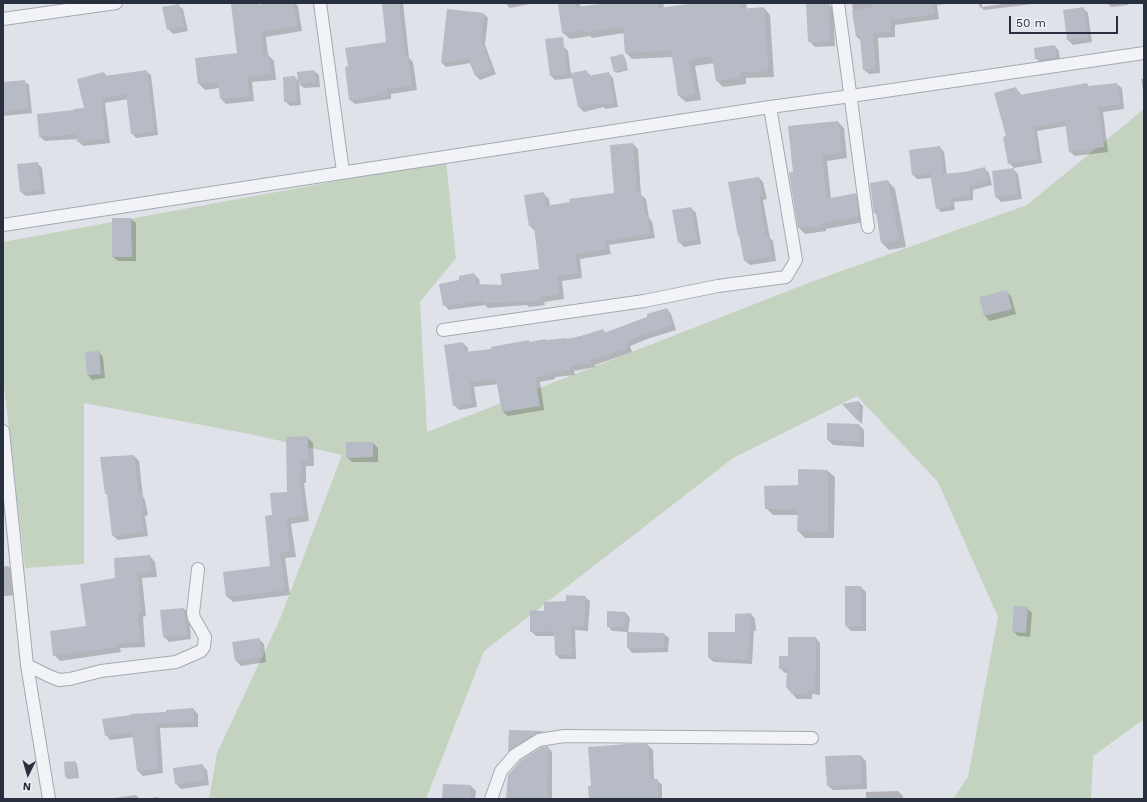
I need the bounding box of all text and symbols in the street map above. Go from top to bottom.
scale bar [1011,8,1120,34]
text: 50 m [1016,16,1046,30]
north arrow [8,754,48,794]
text: N [22,780,32,793]

